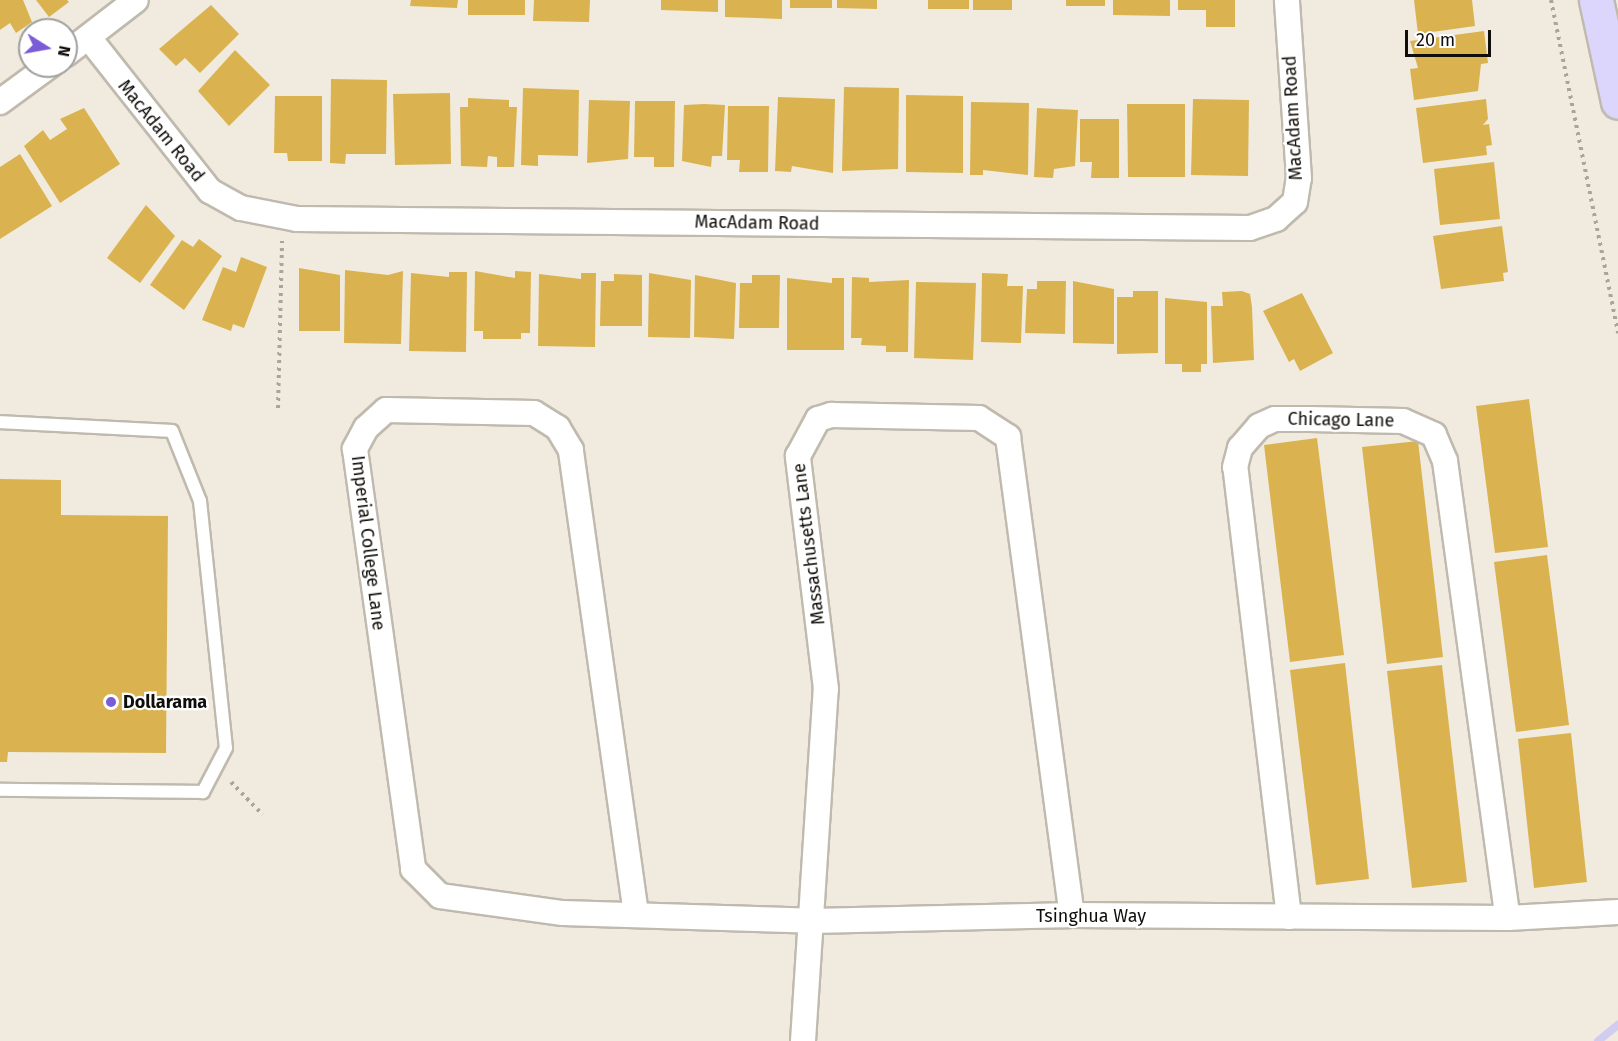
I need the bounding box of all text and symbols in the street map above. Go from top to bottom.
north arrow [18,18,78,78]
scale bar [1408,18,1494,56]
text: 20 m [1416,29,1455,51]
text: N [54,44,75,58]
street label: MacAdam Road [1279,55,1307,181]
street label: MacAdam Road [113,76,209,186]
street label: MacAdam Road [694,211,820,235]
street label: Chicago Lane [1287,408,1395,432]
street label: Imperial College Lane [347,454,389,632]
street label: Massachusetts Lane [788,462,830,626]
place label: Dollarama [123,691,207,713]
marker: Dollarama [104,695,118,709]
street label: Tsinghua Way [1036,905,1146,927]

